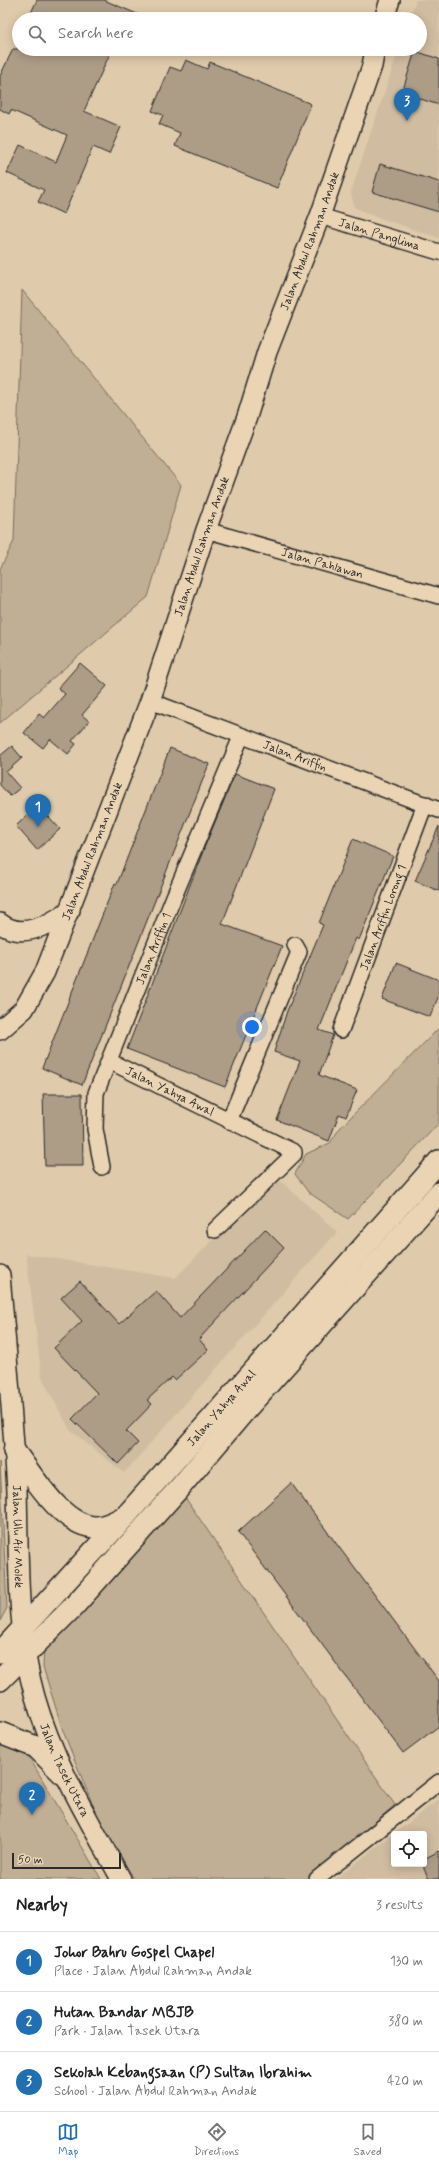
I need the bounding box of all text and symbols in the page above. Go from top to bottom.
search box [12,12,427,56]
icon: search [26,23,48,45]
text: Search here [58,24,134,44]
pin: 3 [394,88,420,121]
street label: Jalan Abdul Rahman Andak [277,170,344,313]
street label: Jalan Panglima [336,215,422,255]
street label: Jalan Abdul Rahman Andak [171,474,234,619]
street label: Jalan Pahlawan [279,545,365,583]
street label: Jalan Ariffin [260,737,329,776]
street label: Jalan Abdul Rahman Andak [59,780,127,923]
pin: 1 [25,794,51,827]
street label: Jalan Ariffin Lorong 1 [357,863,411,973]
street label: Jalan Ariffin 1 [133,911,176,987]
your location [242,1017,262,1037]
street label: Jalan Yahya Awal [123,1063,217,1120]
street label: Jalan Yahya Awal [184,1367,260,1450]
street label: Jalan Ulu Air Molek [8,1484,26,1588]
street label: Jalan Tasek Utara [35,1721,93,1820]
pin: 2 [19,1782,45,1815]
map controls [391,1831,427,1867]
button: locate [391,1831,427,1867]
scale bar [12,1851,121,1870]
text: 50 m [18,1853,43,1867]
text: Nearby [16,1894,68,1916]
text: 3 results [376,1897,423,1914]
text: Johor Bahru Gospel Chapel [54,1943,214,1963]
text: 1 [26,1953,32,1970]
text: 130 m [390,1953,423,1970]
text: Place · Jalan Abdul Rahman Andak [54,1963,252,1980]
text: Hutan Bandar MBJB [54,2003,194,2023]
text: 2 [26,2013,32,2030]
text: 380 m [388,2013,423,2030]
text: Park · Jalan Tasek Utara [54,2023,200,2040]
text: Sekolah Kebangsaan (P) Sultan Ibrahim [54,2063,312,2083]
text: 3 [26,2073,32,2090]
text: 420 m [387,2073,423,2090]
text: School · Jalan Abdul Rahman Andak [54,2083,257,2100]
tab: Map [57,2121,79,2159]
tab: Directions [194,2121,239,2159]
tab: Saved [354,2121,382,2159]

